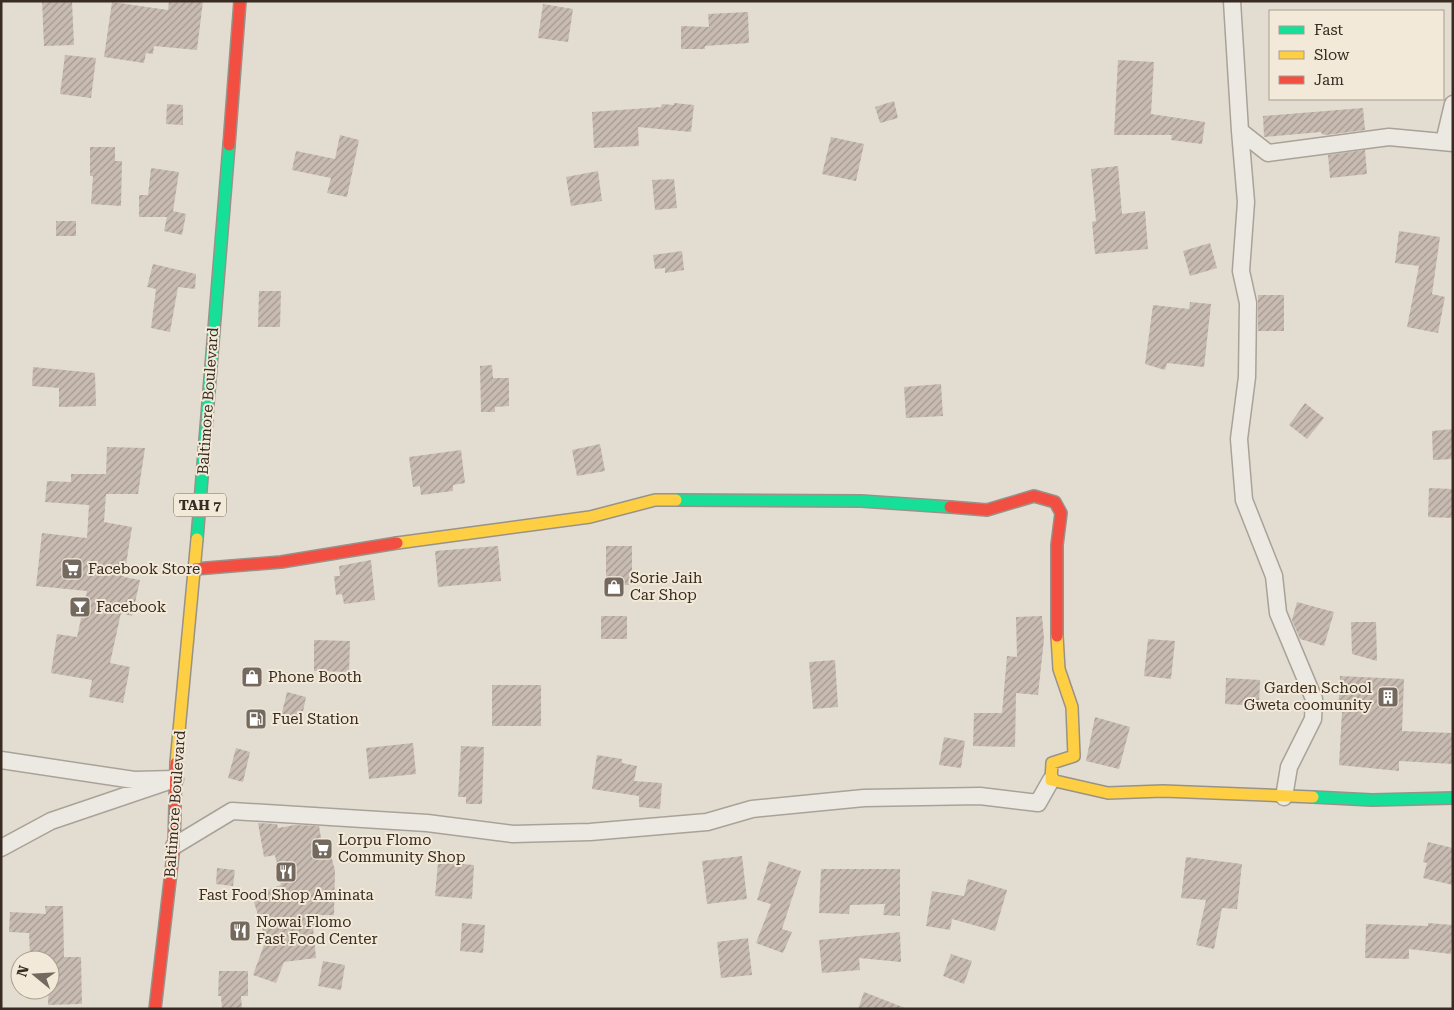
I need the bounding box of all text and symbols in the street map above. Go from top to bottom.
legend [1269,10,1444,100]
text: Fast [1314,21,1344,39]
text: Slow [1314,46,1350,64]
text: Jam [1314,71,1344,89]
street label: Baltimore Boulevard [194,326,222,475]
road number: TAH 7 [174,494,226,516]
supermarket icon: Facebook Store [60,557,84,581]
place label: Facebook Store [88,560,200,578]
place label: Sorie Jaih Car Shop [630,569,703,604]
shop icon: Sorie Jaih Car Shop [602,575,626,599]
bar icon: Facebook [68,595,92,619]
place label: Facebook [96,598,167,616]
shop icon: Phone Booth [240,665,264,689]
place label: Phone Booth [268,668,362,686]
place label: Garden School Gweta coomunity [1244,679,1372,714]
building icon: Garden School Gweta coomunity [1376,685,1400,709]
fuel station icon: Fuel Station [244,707,268,731]
place label: Fuel Station [272,710,359,728]
street label: Baltimore Boulevard [161,729,189,878]
place label: Lorpu Flomo Community Shop [338,831,466,866]
supermarket icon: Lorpu Flomo Community Shop [310,837,334,861]
restaurant icon: Fast Food Shop Aminata [274,860,298,884]
place label: Fast Food Shop Aminata [198,886,374,904]
place label: Nowai Flomo Fast Food Center [256,913,378,948]
restaurant icon: Nowai Flomo Fast Food Center [228,919,252,943]
north arrow [10,950,60,1000]
text: N [13,963,32,979]

